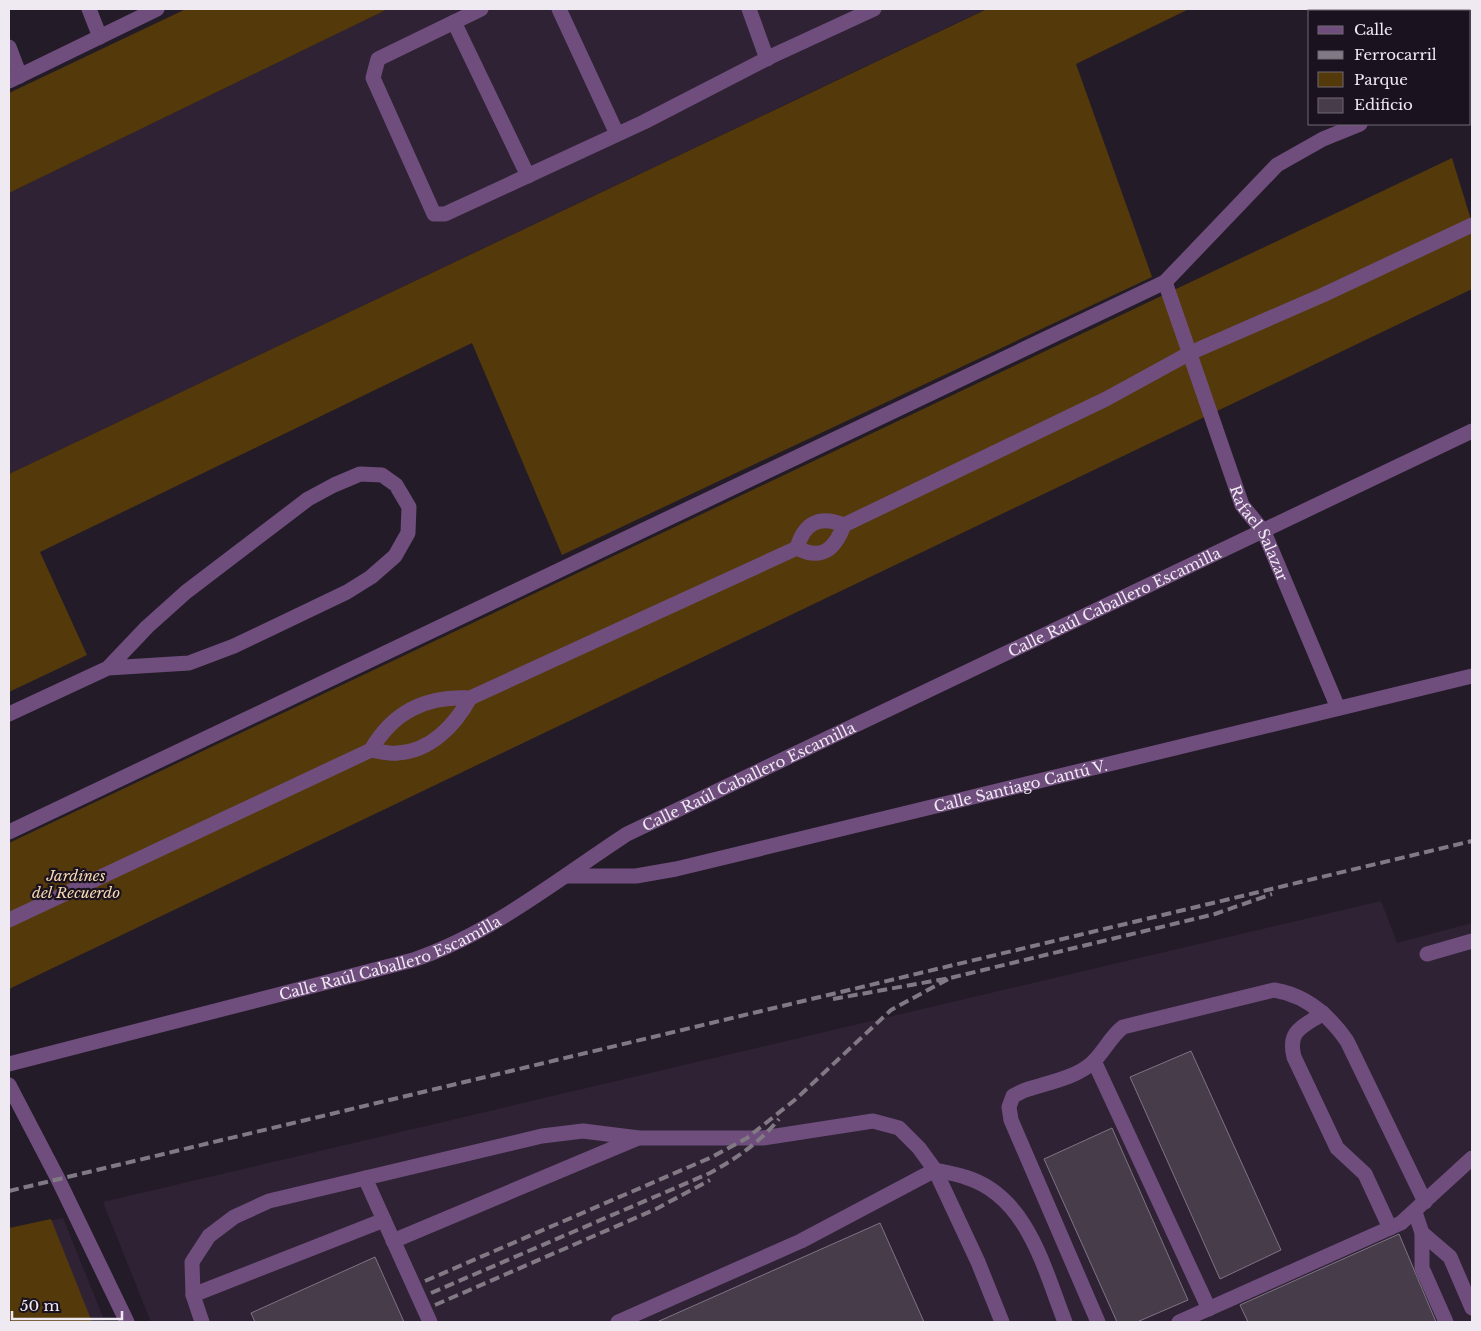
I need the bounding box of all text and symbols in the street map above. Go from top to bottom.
legend [1308,10,1471,125]
text: Calle [1354,20,1393,39]
text: Ferrocarril [1354,45,1437,64]
text: Parque [1354,70,1408,89]
text: Edificio [1354,95,1413,114]
street label: Rafael Salazar [1226,482,1293,584]
street label: Calle Raúl Caballero Escamilla [1005,542,1224,661]
street label: Calle Raúl Caballero Escamilla [639,717,859,835]
street label: Calle Santiago Cantú V. [932,755,1109,816]
park label: Jardínes del Recuerdo [32,866,120,902]
street label: Calle Raúl Caballero Escamilla [277,911,505,1004]
scale bar [12,1288,122,1320]
text: 50 m [20,1296,60,1315]

